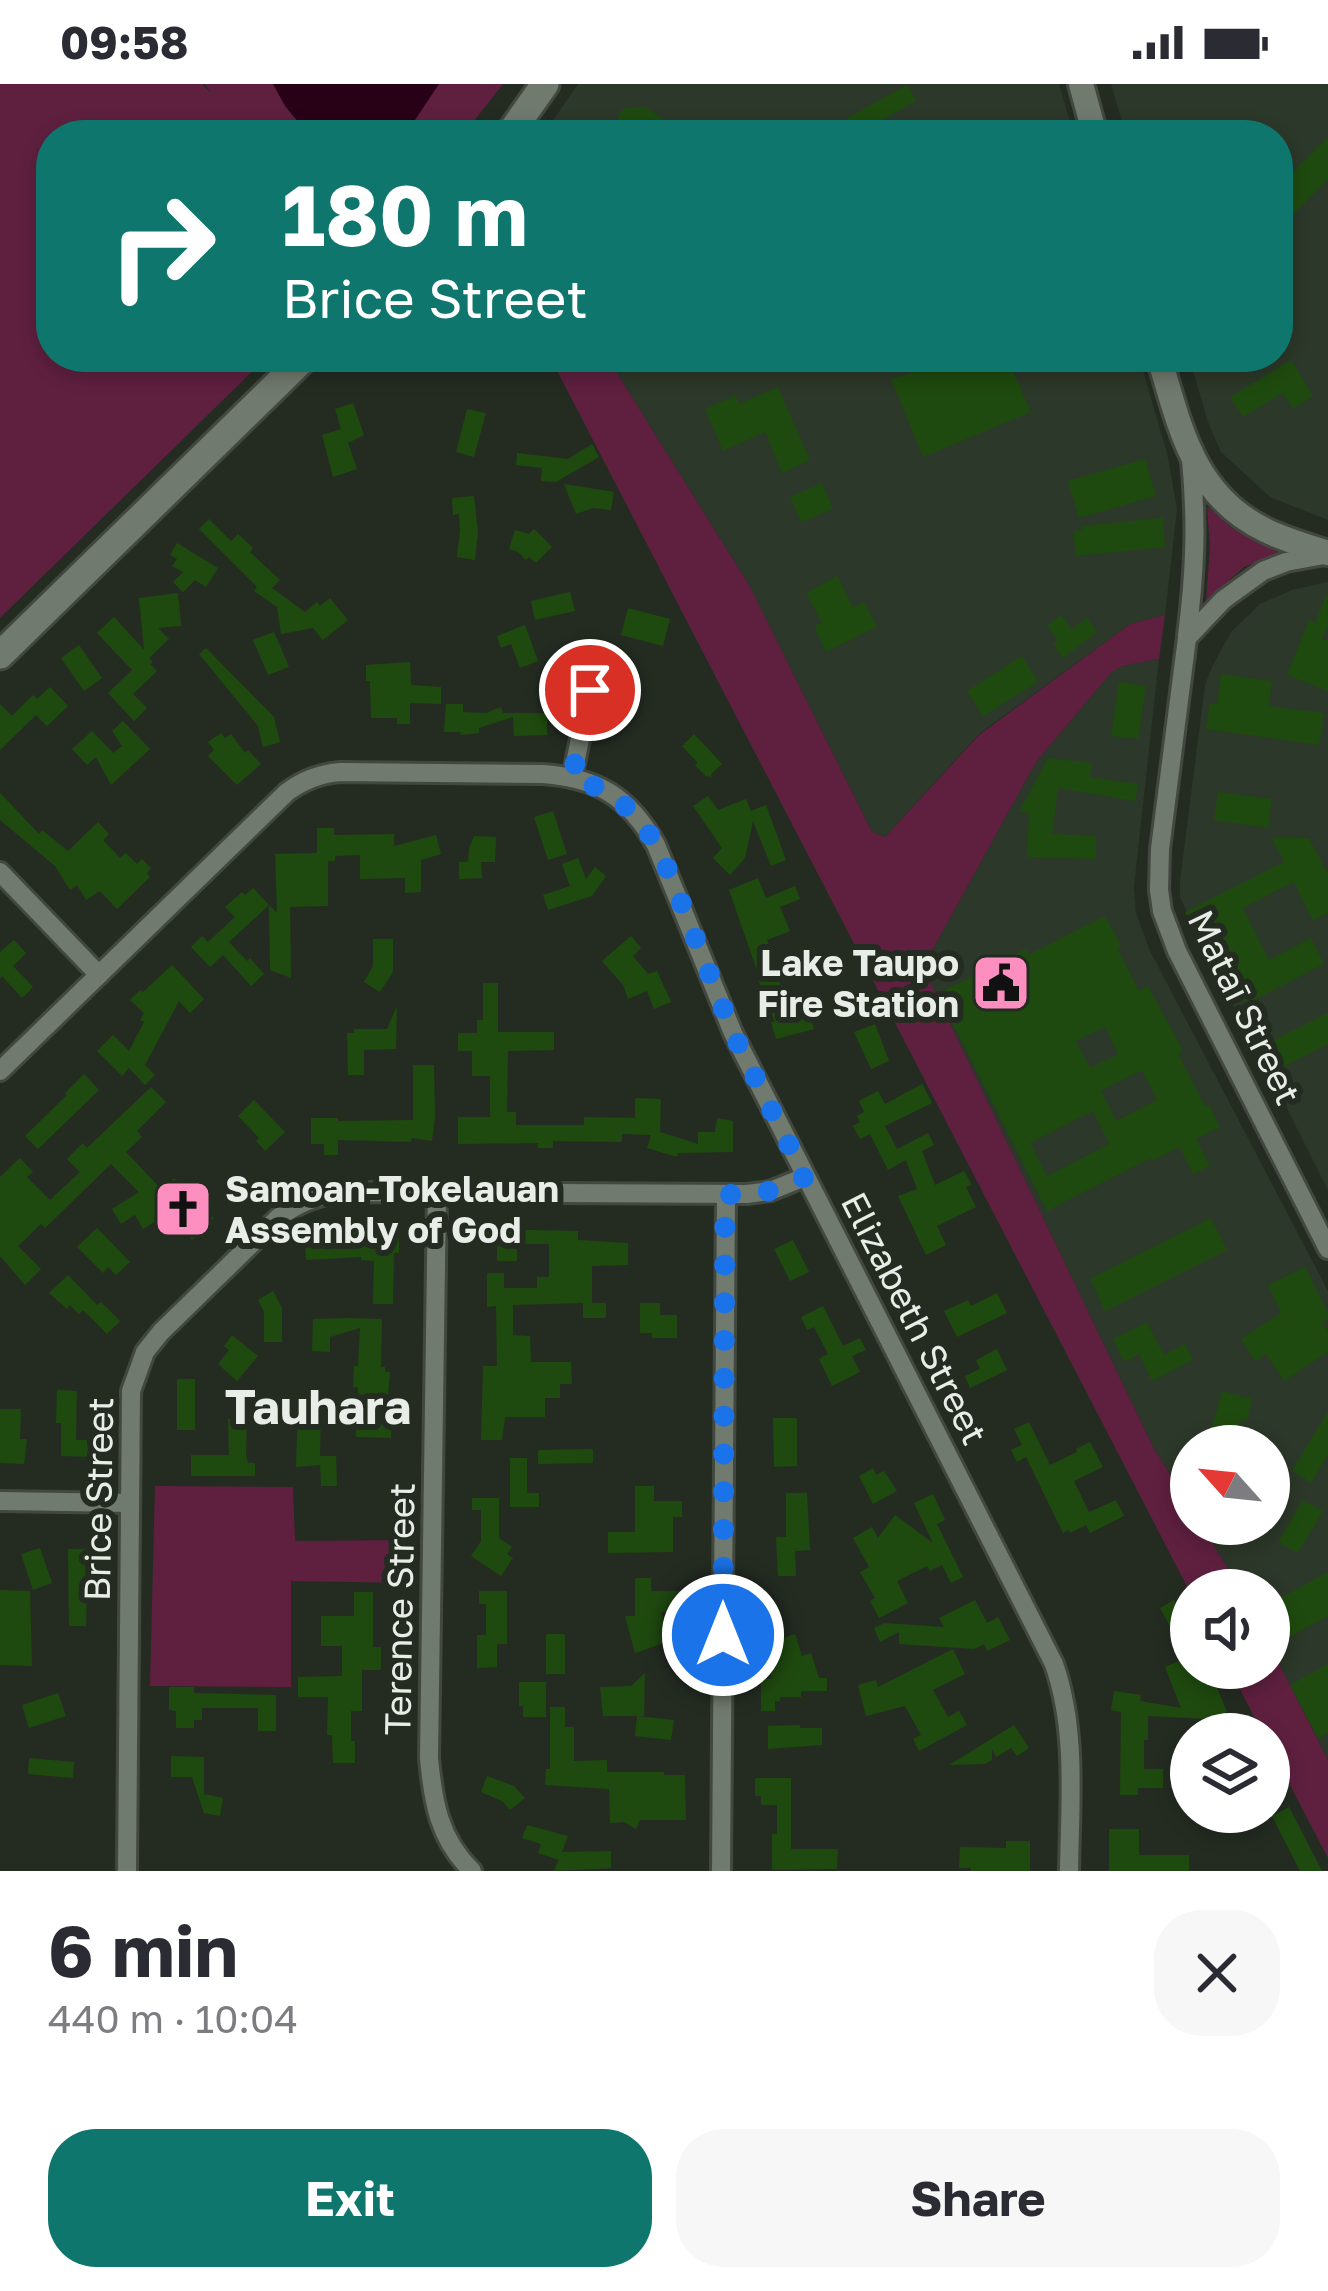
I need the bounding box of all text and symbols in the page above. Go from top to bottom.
text: 09:58 [60,15,188,69]
text: 180 m [282,164,528,264]
icon: right [84,168,240,324]
text: Brice Street [282,265,588,330]
pin [539,639,641,741]
icon: arrive [557,657,623,723]
street label: Mataī Street [1179,903,1311,1111]
place label: Lake Taupo Fire Station [757,941,959,1025]
public building icon: Lake Taupo Fire Station [970,952,1032,1014]
place label: Samoan-Tokelauan Assembly of God [225,1167,559,1251]
church icon: Samoan-Tokelauan Assembly of God [152,1178,214,1240]
street label: Elizabeth Street [833,1185,997,1451]
district label: Tauhara [225,1377,411,1435]
street label: Brice Street [75,1397,121,1601]
north arrow [1170,1425,1290,1545]
map controls [1170,1425,1290,1833]
street label: Terence Street [375,1482,423,1736]
button: sound [1170,1569,1290,1689]
position arrow [660,1572,786,1698]
button: layers [1170,1713,1290,1833]
text: 6 min [48,1906,238,1993]
button: close [1154,1910,1280,2036]
text: 440 m · 10:04 [48,1995,298,2042]
button: Exit [48,2129,652,2267]
button: Share [676,2129,1280,2267]

